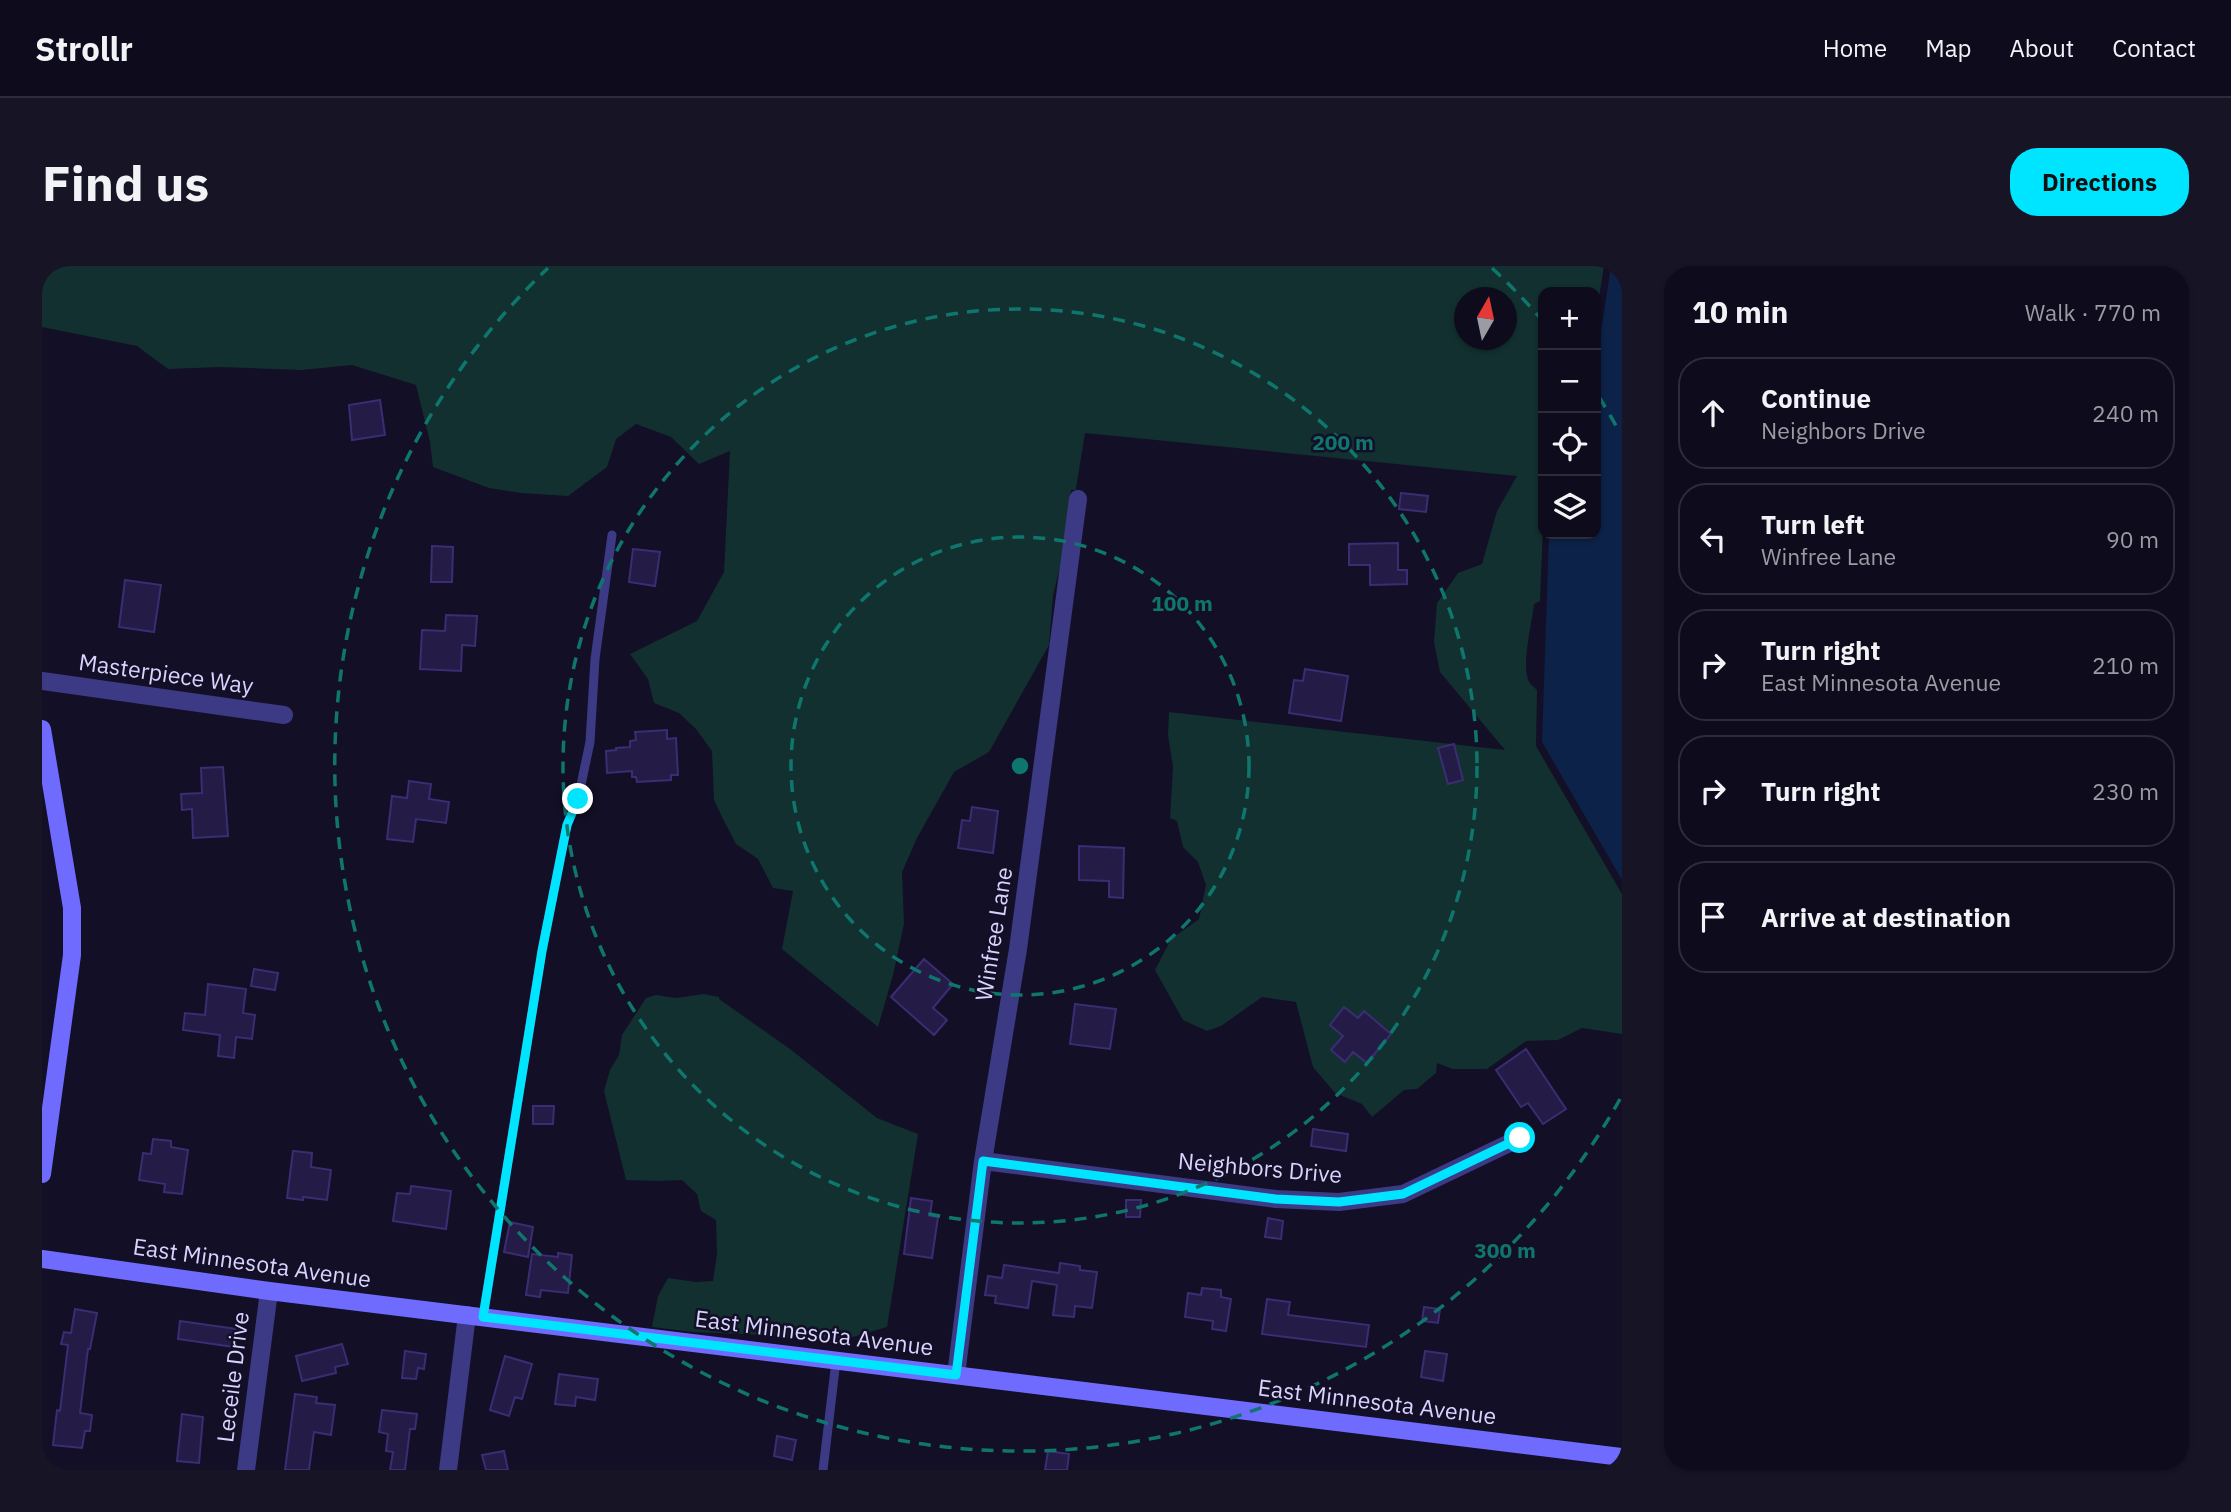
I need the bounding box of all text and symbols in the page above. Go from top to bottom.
text: Strollr [35,27,133,70]
text: Home [1823,32,1887,64]
text: Map [1925,32,1971,64]
text: About [2009,32,2074,64]
text: Contact [2112,32,2196,64]
button: Directions [2010,148,2189,216]
text: Find us [42,151,209,214]
north arrow [1454,287,1517,350]
map controls [1538,287,1601,539]
button: + [1538,287,1601,350]
text: 10 min [1692,292,1788,331]
text: Walk · 770 m [2025,297,2161,327]
button: − [1538,350,1601,413]
text: Continue [1761,381,1871,415]
icon: ahead [1694,394,1732,432]
text: 240 m [2092,398,2159,428]
button: locate [1538,413,1601,476]
text: Neighbors Drive [1761,415,1926,445]
text: 200 m [1312,428,1374,456]
button: layers [1538,476,1601,539]
text: Turn left [1761,507,1864,541]
icon: left [1694,520,1732,558]
text: 90 m [2106,524,2159,554]
text: Winfree Lane [1761,541,1896,571]
text: 100 m [1151,589,1213,617]
text: Turn right [1761,633,1880,667]
street label: Masterpiece Way [77,646,256,700]
icon: right [1694,646,1732,684]
text: 210 m [2092,650,2159,680]
text: East Minnesota Avenue [1761,667,2001,697]
centre of rings [1008,754,1032,778]
icon: right [1694,772,1732,810]
text: Turn right [1761,774,1880,808]
text: 230 m [2092,776,2159,806]
route end [562,783,593,814]
street label: Winfree Lane [968,865,1018,1003]
icon: arrive [1694,898,1732,936]
text: Arrive at destination [1761,900,2011,934]
route start [1504,1122,1535,1153]
street label: Neighbors Drive [1177,1145,1343,1189]
street label: East Minnesota Avenue [131,1230,373,1294]
text: 300 m [1474,1236,1536,1264]
street label: East Minnesota Avenue [693,1302,935,1362]
street label: Leceile Drive [209,1310,255,1444]
street label: East Minnesota Avenue [1256,1371,1498,1431]

